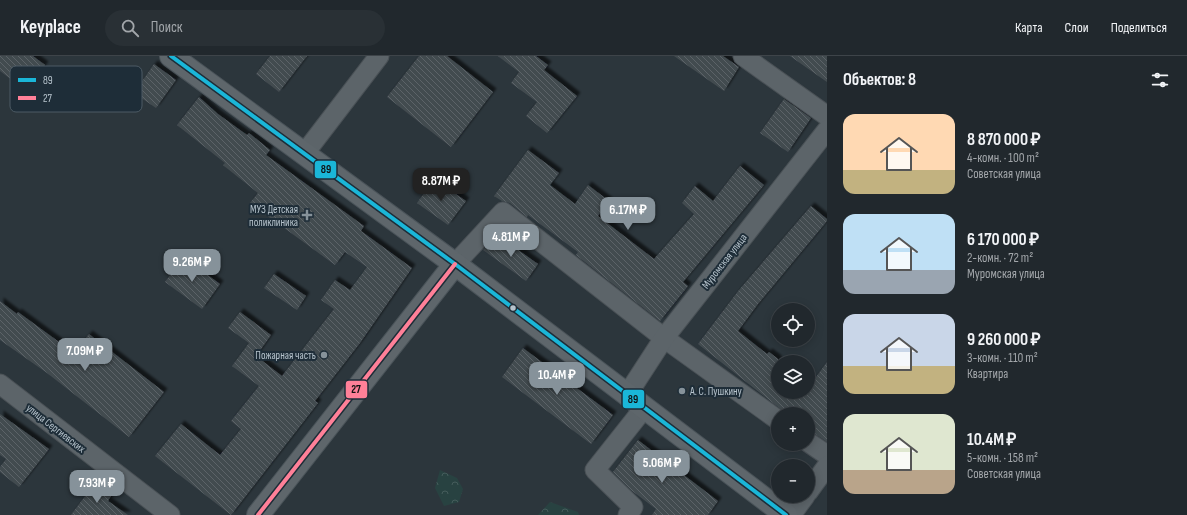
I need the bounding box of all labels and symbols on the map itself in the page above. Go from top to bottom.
legend [10,66,142,112]
text: 89 [43,74,53,87]
text: 27 [43,92,53,105]
line badge: 89 [314,160,337,179]
text: 89 [321,163,331,176]
pin: 8.87M ₽ [404,168,478,202]
pin: 6.17M ₽ [591,197,665,231]
place label: МУЗ Детская поликлиника [249,203,298,229]
marker: МУЗ Детская поликлиника [301,209,313,221]
pin: 4.81M ₽ [474,224,548,258]
street label: Муромская улица [699,231,750,291]
pin: 9.26M ₽ [155,249,229,283]
unlabelled marker [508,303,518,313]
pin: 7.09M ₽ [48,338,122,372]
place label: Пожарная часть [255,349,316,362]
marker: Пожарная часть [319,350,329,360]
pin: 10.4M ₽ [520,362,594,396]
line badge: 27 [345,380,368,399]
text: 27 [351,383,361,396]
place label: А. С. Пушкину [689,385,743,398]
marker: А. С. Пушкину [677,386,687,396]
line badge: 89 [622,389,645,409]
text: 89 [628,393,638,406]
street label: улица Сергиевских [24,401,88,456]
pin: 5.06M ₽ [625,450,699,484]
pin: 7.93M ₽ [60,470,134,504]

